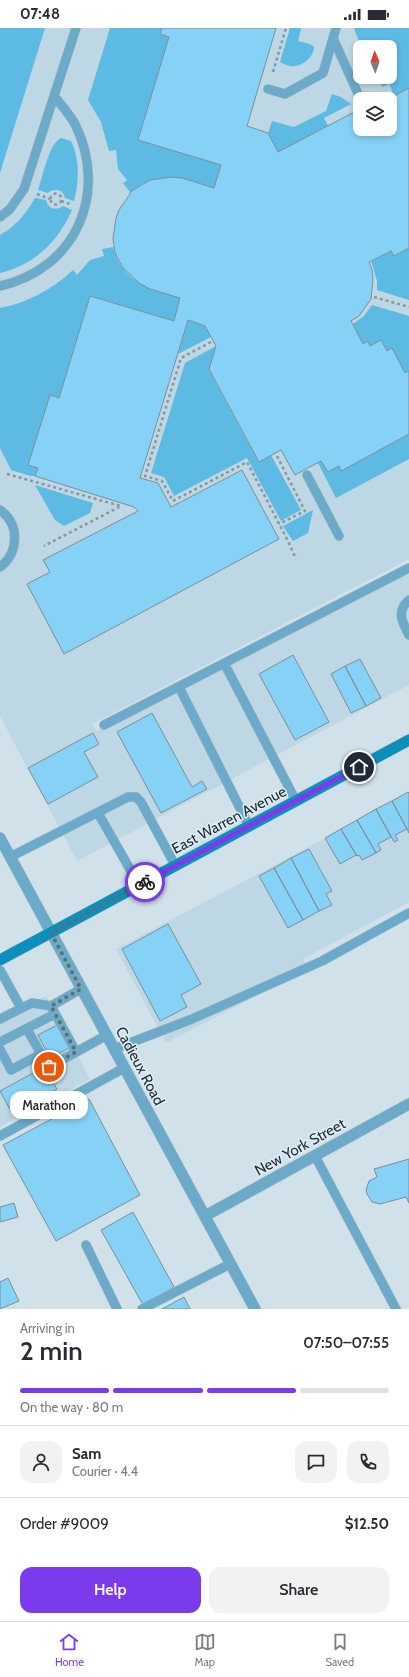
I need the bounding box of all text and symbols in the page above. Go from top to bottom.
text: 07:48 [20,5,60,23]
north arrow [353,40,397,84]
map controls [353,40,397,136]
button: layers [353,92,397,136]
pin [342,750,376,784]
icon: home [348,756,370,778]
street label: East Warren Avenue [169,782,290,858]
courier [125,862,165,902]
icon: bike [134,871,156,893]
street label: Cadieux Road [112,1024,168,1108]
pin [32,1050,66,1084]
icon: bag [38,1056,60,1078]
callout: Marathon [10,1091,88,1119]
text: Marathon [22,1097,76,1113]
street label: New York Street [251,1115,349,1179]
text: Arriving in [20,1320,75,1336]
text: 07:50–07:55 [303,1334,389,1352]
text: 2 min [20,1335,83,1367]
text: On the way · 80 m [20,1399,123,1415]
button: person [20,1441,62,1483]
button: chat [295,1441,337,1483]
button: phone [347,1441,389,1483]
text: Sam [72,1445,101,1463]
text: Courier · 4.4 [72,1463,138,1479]
text: Order #9009 [20,1515,109,1533]
text: $12.50 [345,1515,389,1533]
button: Help [20,1567,201,1613]
button: Share [209,1567,389,1613]
tab: Home [55,1631,84,1669]
tab: Map [194,1631,216,1669]
tab: Saved [326,1631,354,1669]

